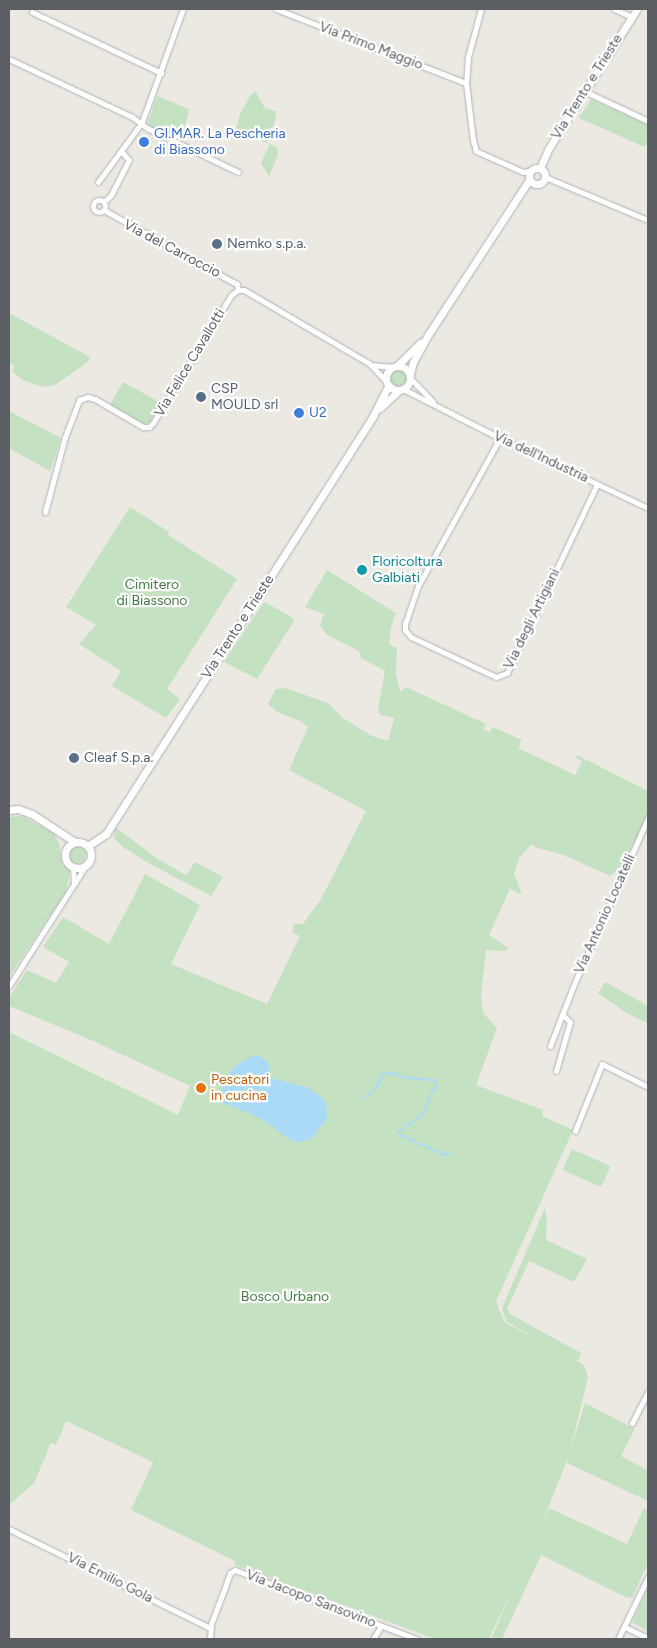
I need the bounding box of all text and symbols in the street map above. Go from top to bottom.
street label: Via Primo Maggio [317,18,425,74]
street label: Via Trento e Trieste [548,31,626,143]
place label: GI.MAR. La Pescheria di Biassono [154,126,286,158]
marker: GI.MAR. La Pescheria di Biassono [138,136,150,148]
street label: Via del Carroccio [121,216,223,282]
place label: Nemko s.p.a. [227,236,306,252]
marker: Nemko s.p.a. [211,238,223,250]
street label: Via Felice Cavallotti [151,306,229,420]
place label: CSP MOULD srl [211,381,278,414]
marker: CSP MOULD srl [195,391,207,403]
place label: U2 [309,405,327,421]
marker: U2 [293,407,305,419]
street label: Via dell'Industria [491,428,591,486]
place label: Floricoltura Galbiati [372,554,443,586]
marker: Floricoltura Galbiati [356,564,368,576]
street label: Via degli Artigiani [500,566,564,672]
street label: Via Trento e Trieste [198,572,278,682]
park label: Cimitero di Biassono [117,577,187,610]
place label: Cleaf S.p.a. [84,750,153,766]
marker: Cleaf S.p.a. [68,752,80,764]
street label: Via Antonio Locatelli [571,852,639,976]
place label: Pescatori in cucina [211,1072,269,1104]
marker: Pescatori in cucina [195,1082,207,1094]
park label: Bosco Urbano [241,1289,329,1305]
street label: Via Emilio Gola [64,1549,156,1607]
street label: Via Jacopo Sansovino [244,1566,378,1632]

